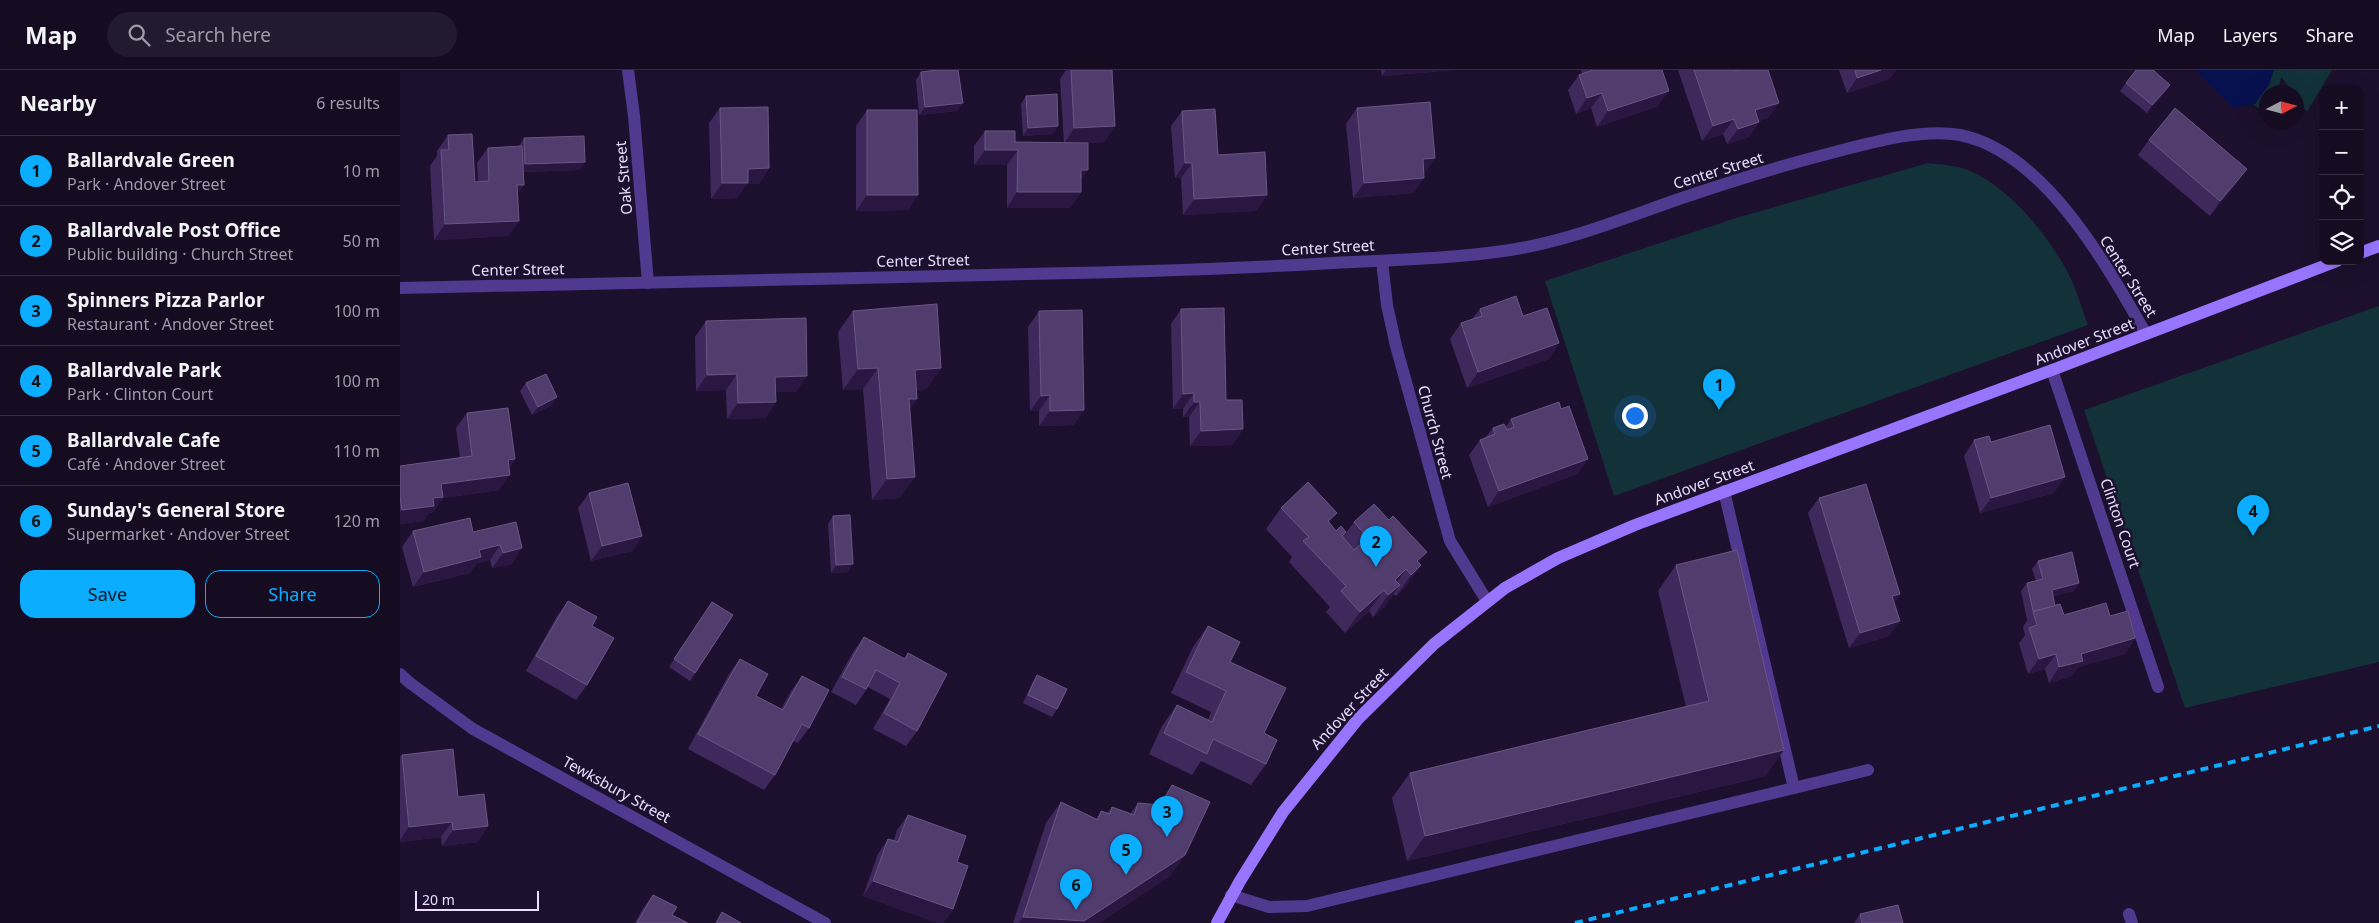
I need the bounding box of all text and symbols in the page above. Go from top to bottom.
search box [107,12,457,57]
text: Map [25,18,77,51]
icon: search [125,21,153,49]
text: Search here [165,22,271,48]
text: Map [2157,23,2195,47]
text: Layers [2223,23,2278,47]
text: Share [2306,23,2354,47]
north arrow [2259,85,2304,130]
map controls [2319,85,2364,265]
button: + [2319,85,2364,130]
text: Nearby [20,89,96,117]
text: 6 results [316,92,380,114]
button: − [2319,130,2364,175]
street label: Oak Street [610,140,636,216]
text: Ballardvale Green [67,147,235,173]
street label: Center Street [1671,147,1766,193]
text: 1 [31,160,41,182]
text: 10 m [343,160,380,182]
text: Park · Andover Street [67,173,225,195]
button: locate [2319,175,2364,220]
text: Ballardvale Post Office [67,217,281,243]
button: layers [2319,220,2364,265]
text: 2 [31,230,41,252]
text: 50 m [343,230,380,252]
street label: Center Street [2096,231,2162,321]
street label: Center Street [1281,235,1376,259]
text: Public building · Church Street [67,243,293,265]
street label: Center Street [876,249,970,271]
street label: Center Street [471,258,565,280]
text: Spinners Pizza Parlor [67,287,264,313]
text: 3 [31,300,41,322]
text: 100 m [333,300,380,322]
text: Restaurant · Andover Street [67,313,274,335]
street label: Andover Street [2031,313,2137,369]
text: Ballardvale Park [67,357,221,383]
pin: 1 [1703,369,1735,410]
text: 4 [31,370,41,392]
text: 100 m [333,370,380,392]
text: Park · Clinton Court [67,383,213,405]
street label: Church Street [1414,383,1458,482]
your location [1622,403,1648,429]
text: Ballardvale Cafe [67,427,220,453]
text: 5 [31,440,41,462]
text: 110 m [333,440,380,462]
text: Café · Andover Street [67,453,225,475]
street label: Andover Street [1651,454,1757,509]
street label: Clinton Court [2096,475,2146,571]
pin: 4 [2237,495,2269,536]
text: Sunday's General Store [67,497,285,523]
text: 6 [31,510,41,532]
text: 120 m [333,510,380,532]
text: Supermarket · Andover Street [67,523,290,545]
pin: 2 [1360,526,1392,567]
button: Save [20,570,195,618]
button: Share [205,570,380,618]
street label: Andover Street [1306,662,1392,753]
street label: Tewksbury Street [559,751,675,827]
pin: 3 [1151,796,1183,837]
pin: 5 [1110,834,1142,875]
pin: 6 [1060,869,1092,910]
scale bar [415,888,539,911]
text: 20 m [422,890,455,909]

